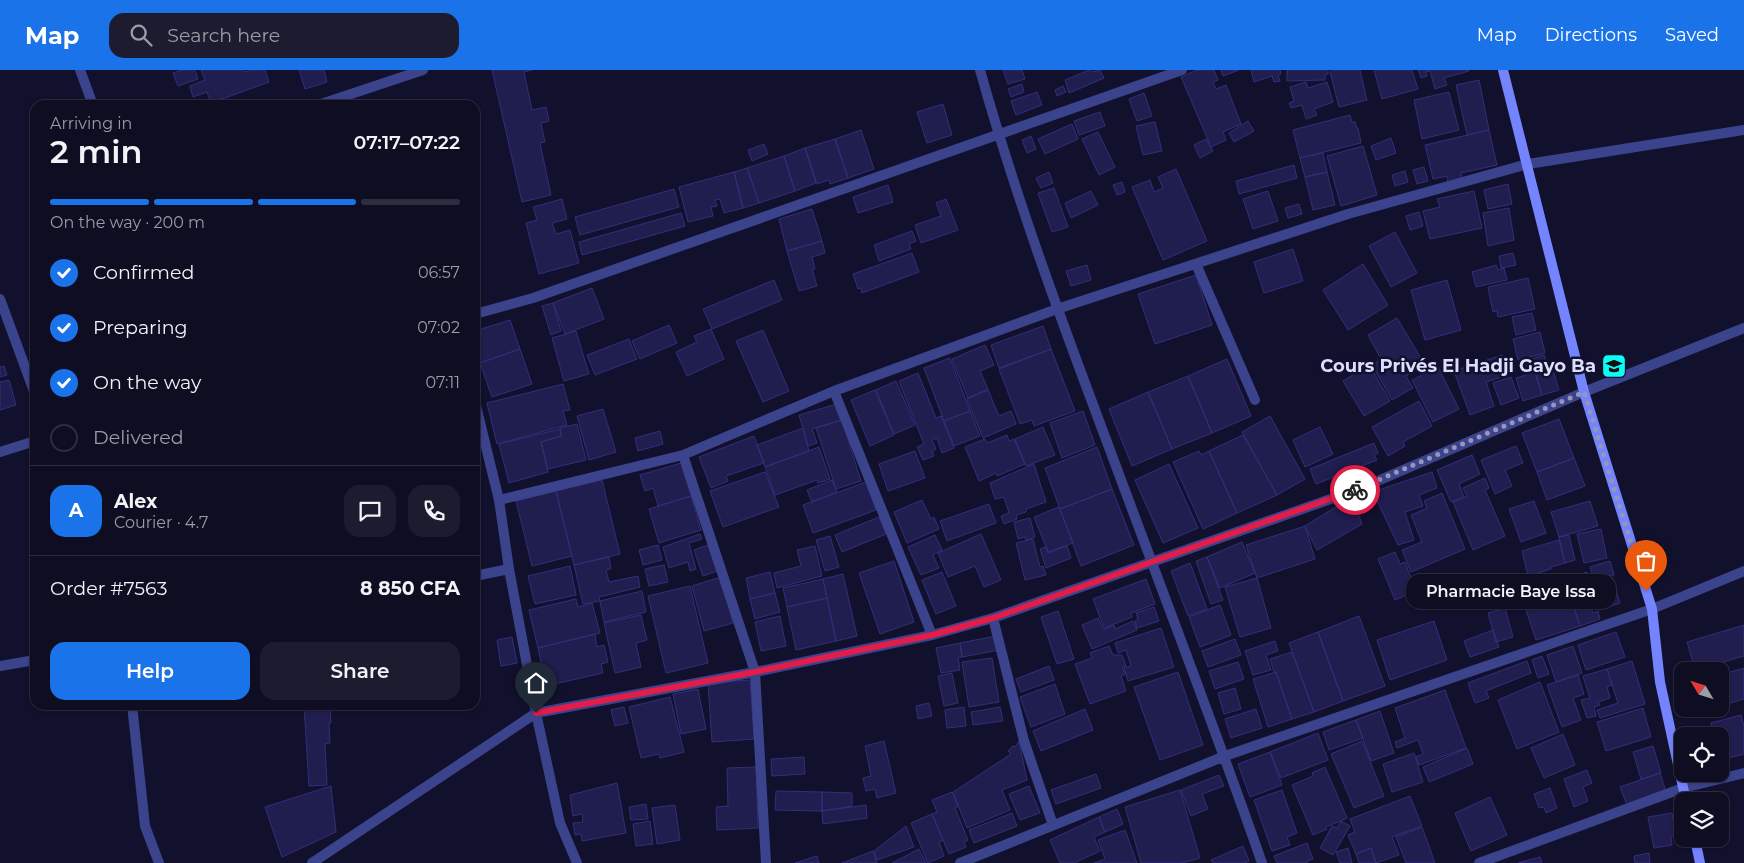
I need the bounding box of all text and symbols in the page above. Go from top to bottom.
search box [109,13,459,58]
text: Map [25,21,79,50]
icon: search [127,21,155,49]
text: Search here [167,24,280,47]
text: Map [1477,24,1517,46]
text: Directions [1545,24,1637,46]
text: Saved [1665,24,1719,46]
text: Arriving in [50,114,132,133]
text: 07:17–07:22 [353,131,460,154]
text: 2 min [50,132,142,171]
text: On the way · 200 m [50,213,205,232]
icon: check [50,259,78,287]
text: Confirmed [93,261,194,284]
text: 06:57 [418,263,460,282]
icon: check [50,314,78,342]
text: Preparing [93,316,188,339]
text: 07:02 [417,318,460,337]
school or university icon: Cours Privés El Hadji Gayo Ba [1601,353,1627,379]
place label: Cours Privés El Hadji Gayo Ba [1320,355,1596,377]
icon: check [50,369,78,397]
text: On the way [93,371,201,394]
text: 07:11 [425,373,460,392]
text: Delivered [93,426,184,449]
courier [1330,465,1380,515]
icon: bike [1341,476,1369,504]
button: chat [344,485,396,537]
button: phone [408,485,460,537]
text: Alex [114,490,157,513]
text: A [69,499,83,522]
text: Courier · 4.7 [114,513,208,532]
pin [1625,540,1667,591]
icon: bag [1632,547,1660,575]
callout: Pharmacie Baye Issa [1406,574,1616,608]
text: Order #7563 [50,577,167,600]
text: 8 850 CFA [360,577,460,600]
text: Pharmacie Baye Issa [1426,582,1596,601]
button: Help [50,642,250,700]
button: Share [260,642,460,700]
pin [515,662,557,713]
north arrow [1674,662,1729,718]
map controls [1674,662,1729,847]
icon: home [522,669,550,697]
button: locate [1674,727,1729,782]
button: layers [1674,792,1729,847]

